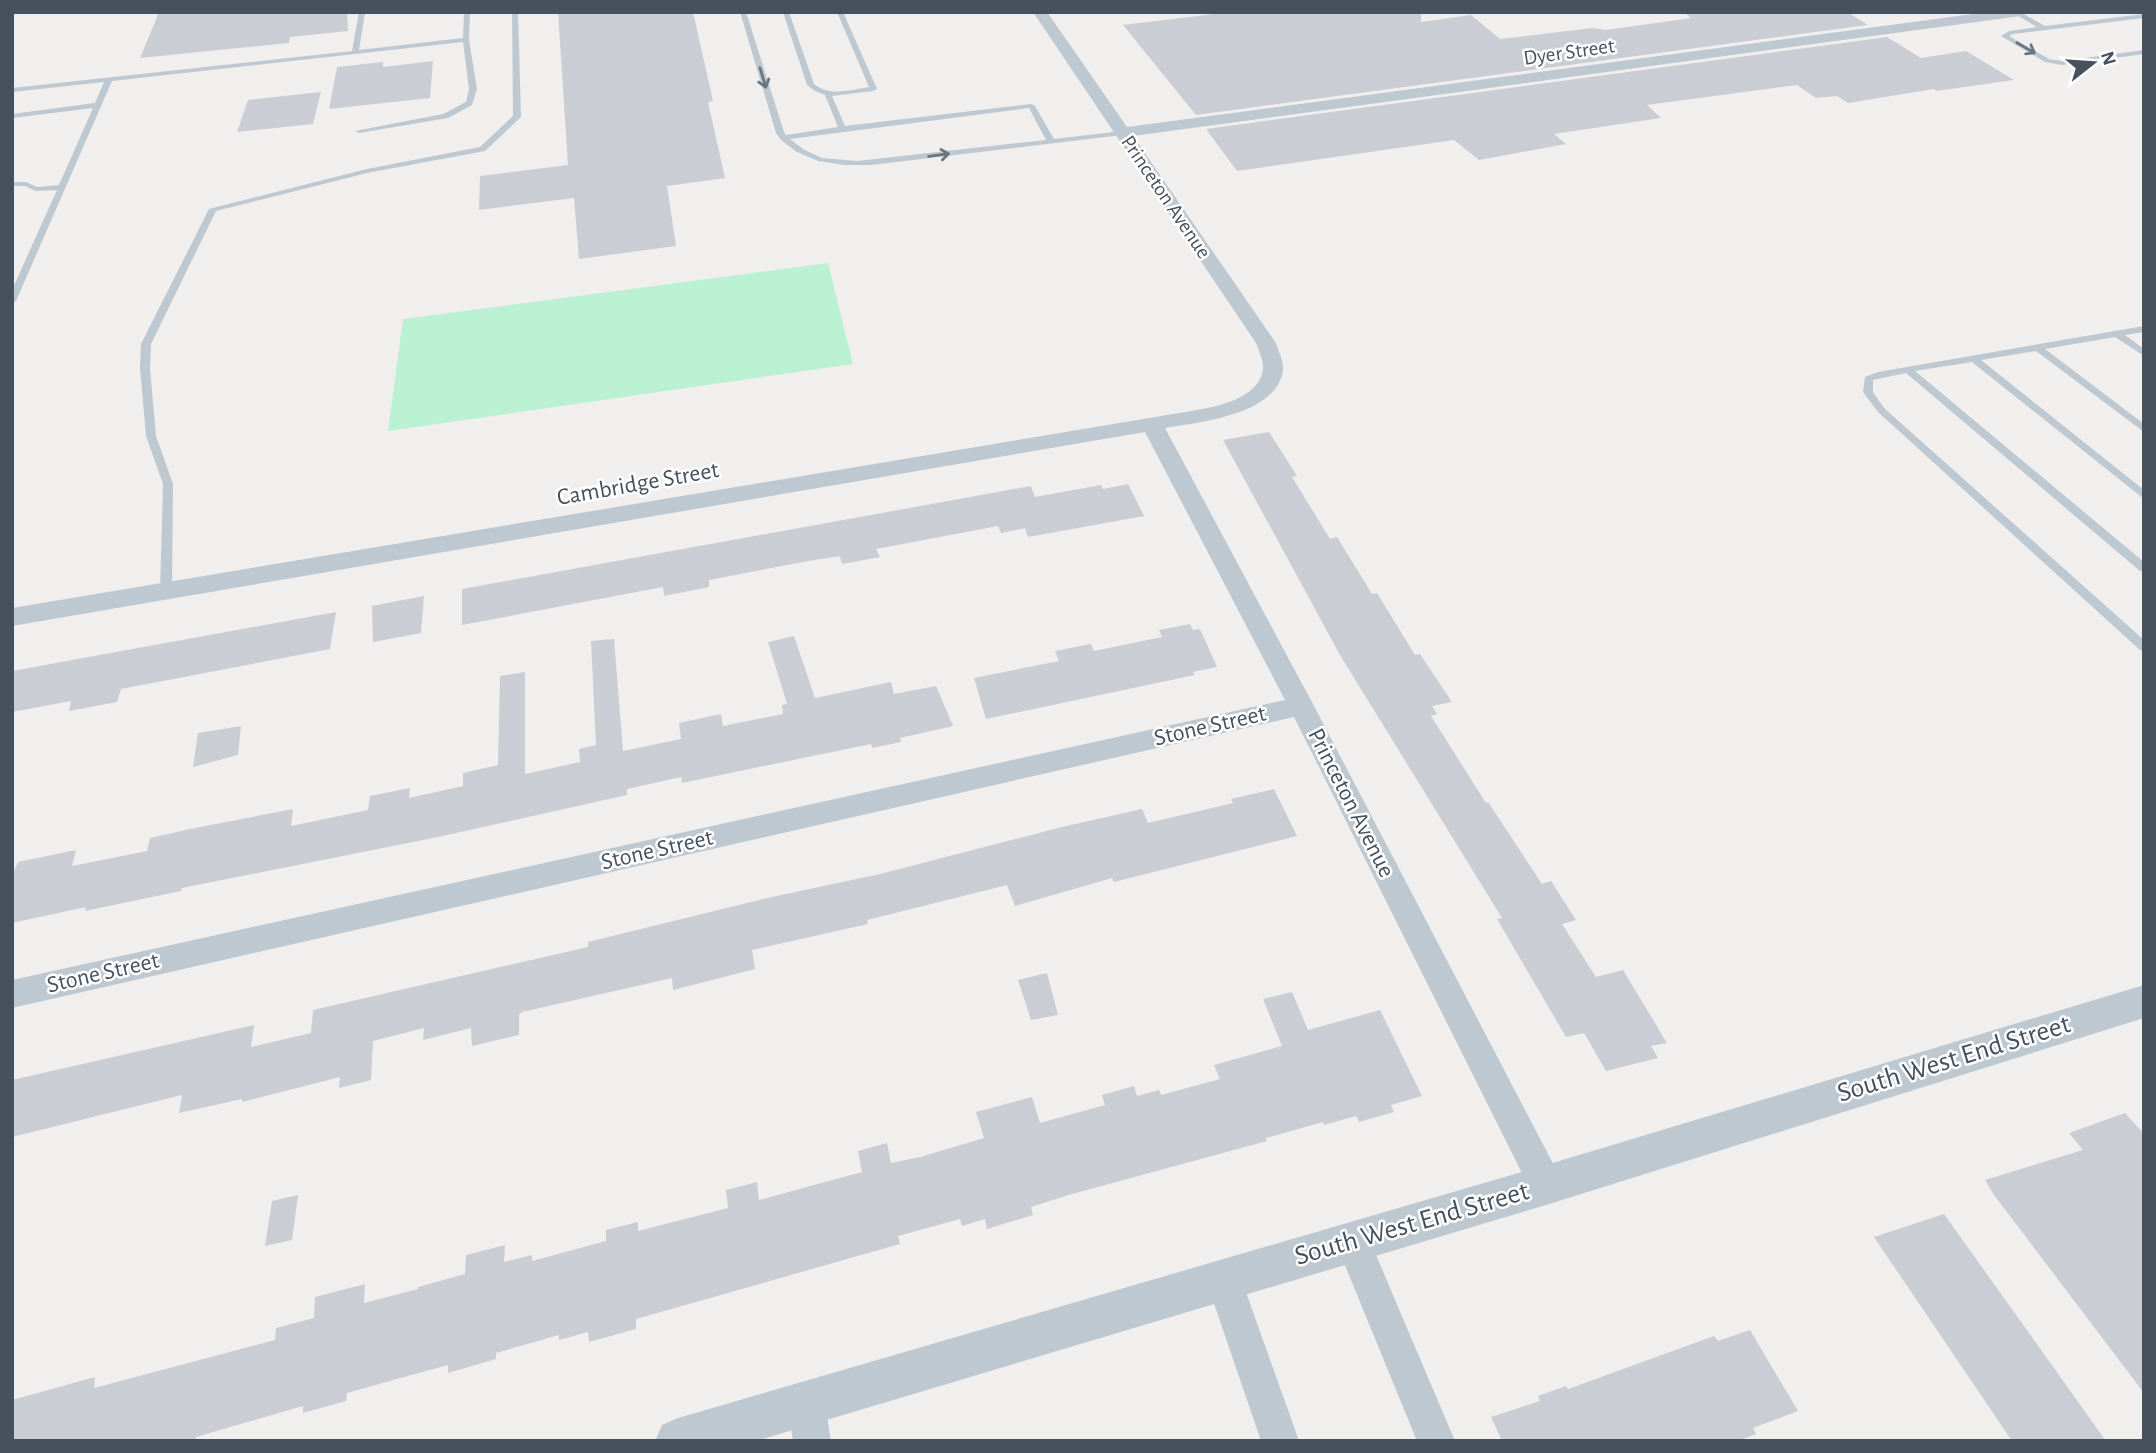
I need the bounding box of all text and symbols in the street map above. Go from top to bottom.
north arrow [2058,28,2128,98]
street label: Dyer Street [1522,35,1616,69]
one-way arrow [2015,42,2035,56]
text: N [2097,49,2119,68]
one-way arrow [757,66,770,88]
street label: Princeton Avenue [1117,132,1215,262]
one-way arrow [927,148,950,161]
street label: Cambridge Street [555,458,721,510]
street label: Stone Street [1152,701,1269,751]
street label: Princeton Avenue [1303,725,1399,881]
street label: Stone Street [599,825,716,875]
street label: Stone Street [45,948,162,998]
street label: South West End Street [1834,1010,2074,1108]
street label: South West End Street [1292,1177,1532,1271]

